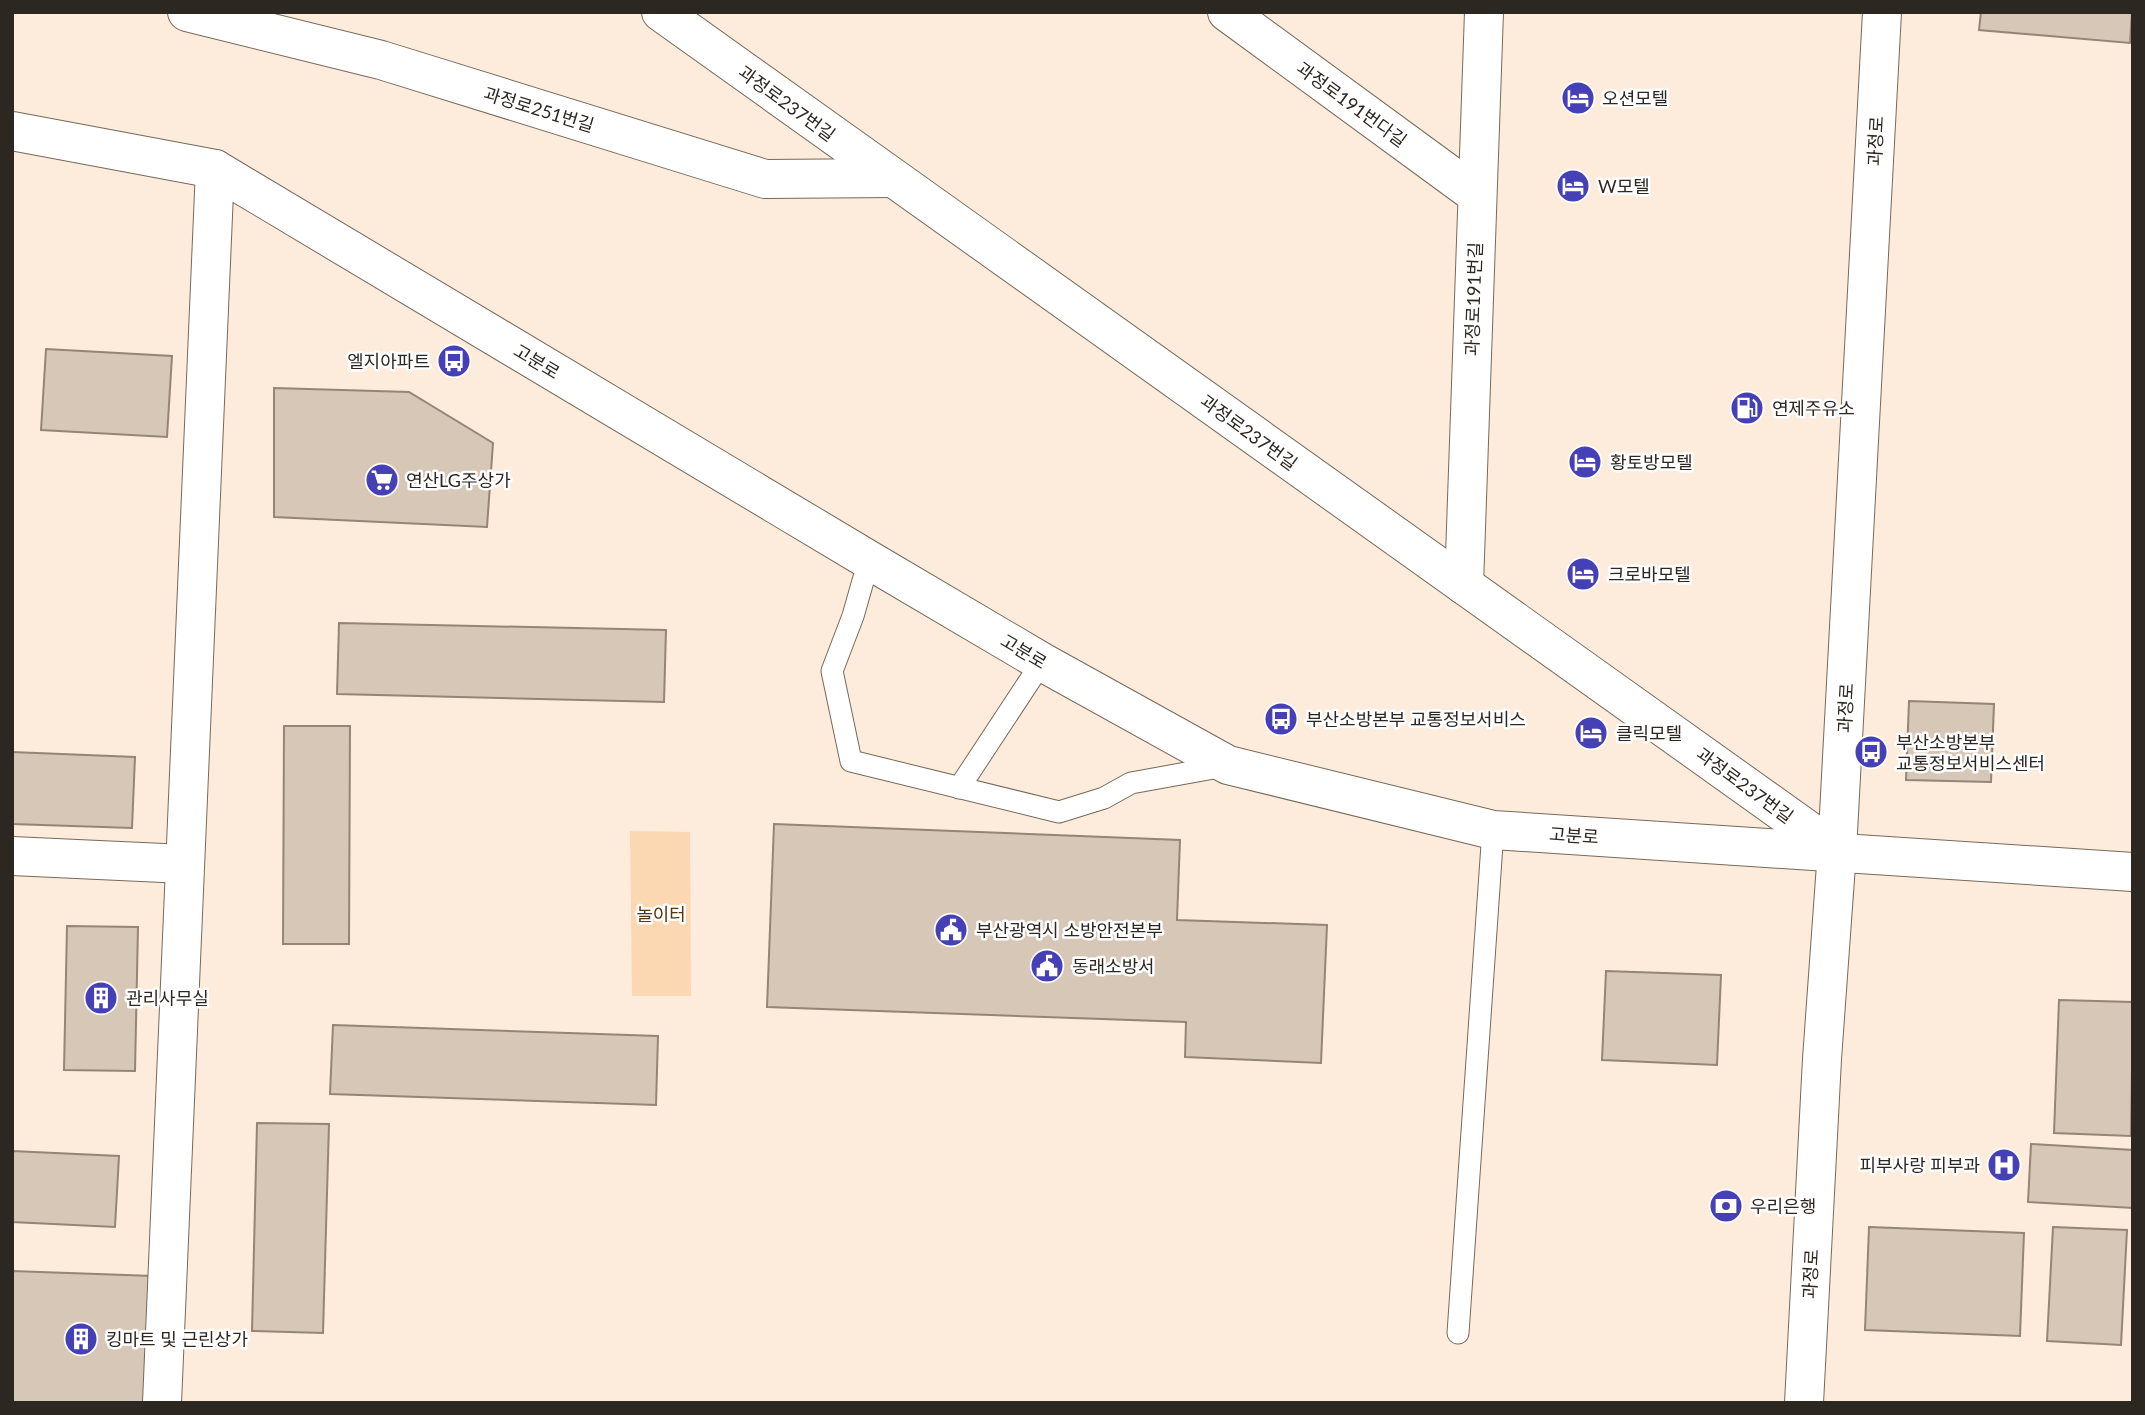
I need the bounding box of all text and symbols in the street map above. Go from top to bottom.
street label: 과정로191번다길 [1293,57,1411,151]
street label: 과정로237번길 [734,61,840,145]
hotel icon: 오션모텔 [1559,79,1597,117]
street label: 과정로251번길 [481,82,597,136]
place label: 오션모텔 [1602,87,1668,109]
street label: 과정로 [1863,116,1887,166]
hotel icon: W모텔 [1554,167,1592,205]
place label: W모텔 [1598,175,1650,197]
street label: 과정로191번길 [1460,242,1486,356]
street label: 고분로 [510,339,564,383]
bus stop icon: 엘지아파트 [435,342,473,380]
place label: 엘지아파트 [347,350,430,372]
fuel station icon: 연제주유소 [1728,389,1766,427]
street label: 과정로237번길 [1196,390,1302,474]
place label: 연제주유소 [1772,397,1855,419]
hotel icon: 황토방모텔 [1566,443,1604,481]
place label: 황토방모텔 [1610,451,1693,473]
supermarket icon: 연산LG주상가 [363,461,401,499]
place label: 연산LG주상가 [406,469,511,491]
hotel icon: 크로바모텔 [1564,555,1602,593]
place label: 크로바모텔 [1608,563,1691,585]
street label: 고분로 [997,629,1051,673]
street label: 과정로 [1833,683,1857,733]
bus stop icon: 부산소방본부 교통정보서비스 [1262,700,1300,738]
place label: 부산소방본부 교통정보서비스 [1306,708,1526,730]
hotel icon: 클릭모텔 [1572,714,1610,752]
place label: 클릭모텔 [1616,722,1682,744]
place label: 부산소방본부 교통정보서비스센터 [1896,731,2045,774]
bus stop icon: 부산소방본부 교통정보서비스센터 [1852,733,1890,771]
street label: 과정로237번길 [1692,743,1798,827]
street label: 고분로 [1548,822,1600,848]
park label: 놀이터 [636,903,686,925]
public building icon: 부산광역시 소방안전본부 [932,911,970,949]
place label: 부산광역시 소방안전본부 [976,919,1163,941]
public building icon: 동래소방서 [1028,947,1066,985]
place label: 동래소방서 [1072,955,1155,977]
building icon: 관리사무실 [82,979,120,1017]
place label: 관리사무실 [126,987,209,1009]
hospital icon: 피부사랑 피부과 [1985,1146,2023,1184]
place label: 피부사랑 피부과 [1859,1154,1980,1176]
bank icon: 우리은행 [1707,1187,1745,1225]
place label: 우리은행 [1750,1195,1816,1217]
street label: 과정로 [1798,1249,1822,1299]
building icon: 킹마트 및 근린상가 [62,1320,100,1358]
place label: 킹마트 및 근린상가 [106,1328,248,1350]

